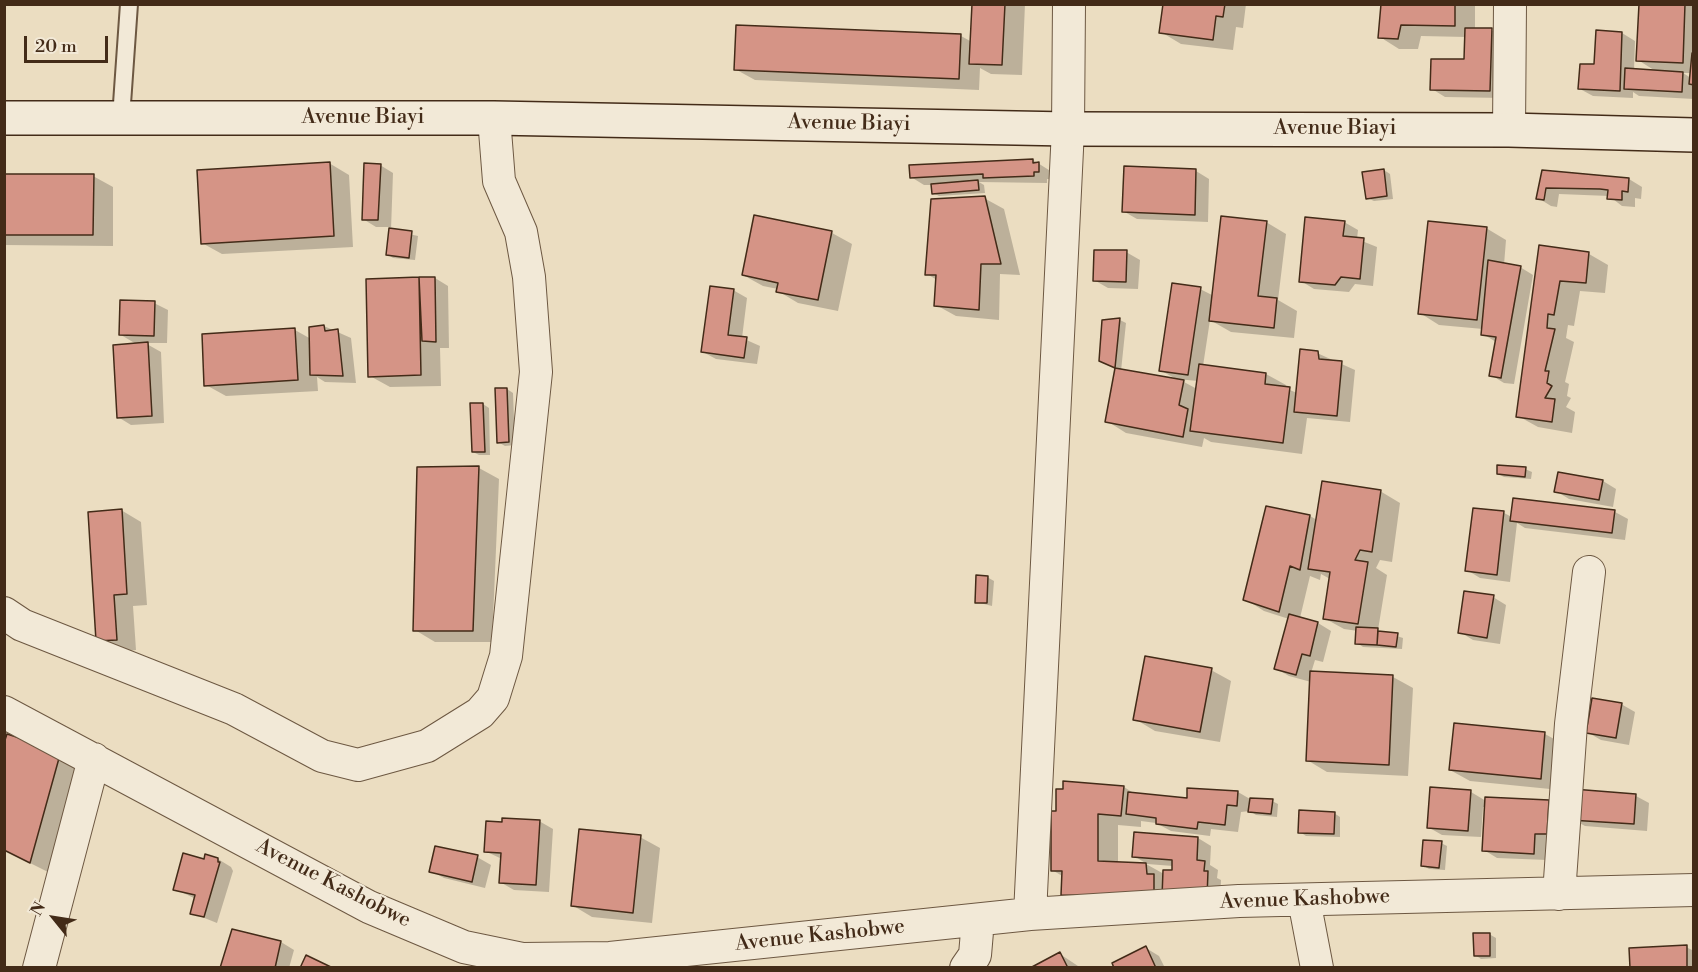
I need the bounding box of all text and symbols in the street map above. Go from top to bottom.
scale bar [27,24,111,62]
text: 20 m [35,35,77,58]
street label: Avenue Biayi [302,105,424,131]
street label: Avenue Biayi [787,110,911,138]
street label: Avenue Biayi [1274,116,1396,142]
street label: Avenue Kashobwe [251,834,415,934]
street label: Avenue Kashobwe [1219,884,1391,916]
north arrow [24,888,84,948]
text: N [27,899,50,919]
street label: Avenue Kashobwe [734,915,906,957]

